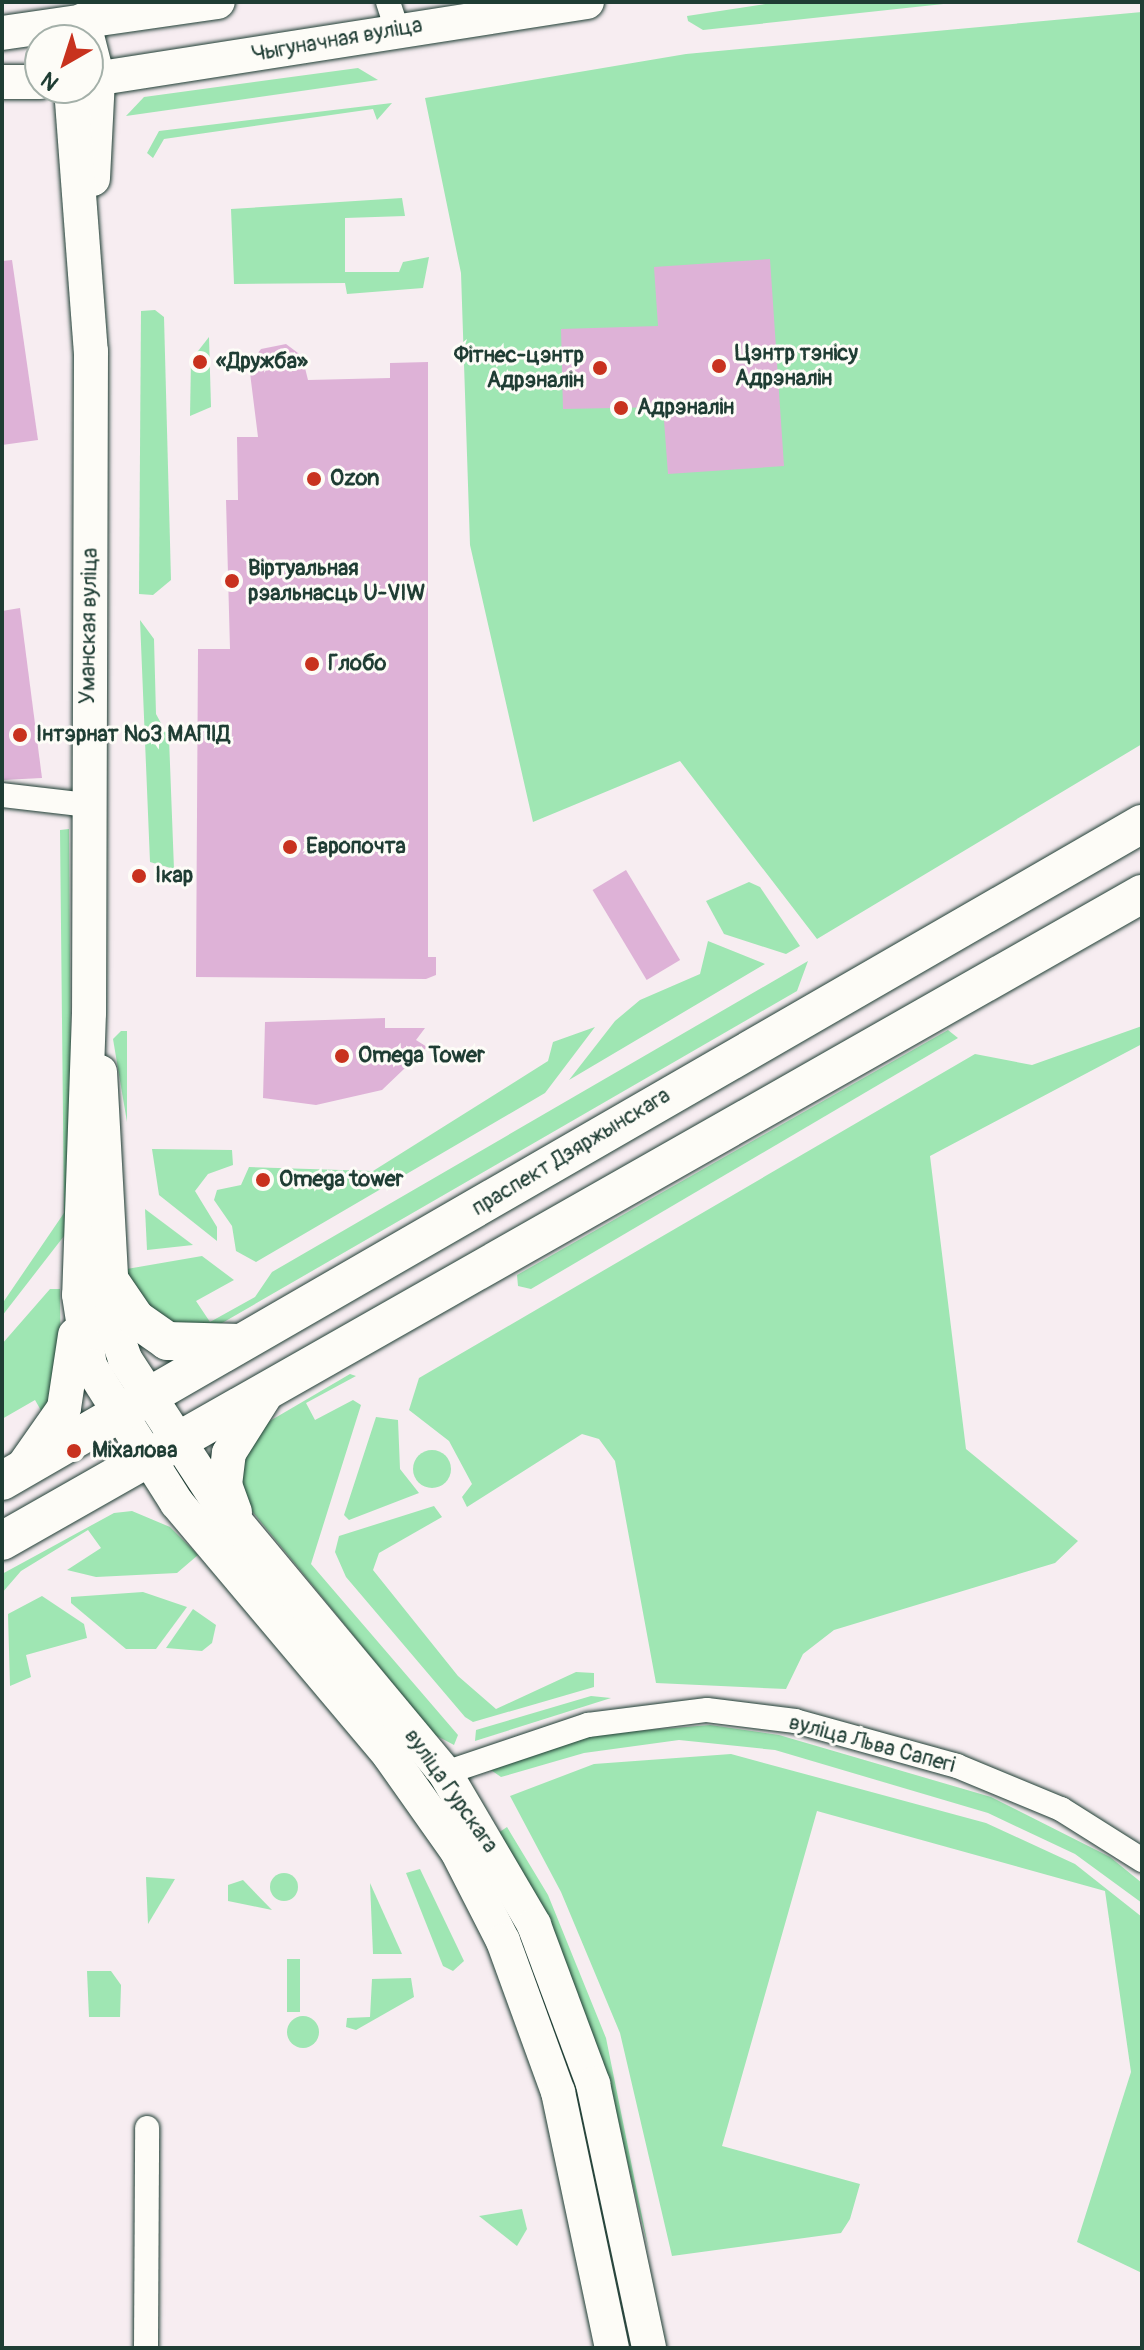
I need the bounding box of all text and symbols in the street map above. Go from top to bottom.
street label: Чыгуначная вуліца [250,12,424,68]
north arrow [24,24,104,104]
text: N [36,66,65,97]
place label: Цэнтр тэнісу Адрэналін [735,340,858,392]
place label: Фітнес-цэнтр Адрэналін [454,342,584,394]
place label: «Дружба» [216,349,308,375]
marker: «Дружба» [191,353,209,371]
marker: Цэнтр тэнісу Адрэналін [710,357,728,375]
marker: Фітнес-цэнтр Адрэналін [591,359,609,377]
place label: Адрэналін [637,395,734,421]
marker: Адрэналін [612,399,630,417]
place label: Ozon [330,466,379,492]
marker: Ozon [305,470,323,488]
street label: Уманская вуліца [74,548,104,704]
place label: Віртуальная рэальнасць U-VIW [248,555,425,606]
marker: Віртуальная рэальнасць U-VIW [223,572,241,590]
place label: Глобо [328,651,386,677]
marker: Глобо [303,655,321,673]
place label: Інтэрнат №3 МАПІД [36,722,230,748]
marker: Інтэрнат №3 МАПІД [11,726,29,744]
place label: Европочта [306,834,406,860]
marker: Европочта [281,838,299,856]
place label: Ікар [155,863,193,889]
marker: Ікар [130,867,148,885]
place label: Omega Tower [358,1043,485,1069]
marker: Omega Tower [333,1047,351,1065]
street label: праспект Дзяржынскага [467,1082,675,1222]
place label: Omega tower [279,1167,403,1193]
marker: Omega tower [254,1171,272,1189]
place label: Міхалова [92,1438,177,1464]
marker: Міхалова [63,1440,85,1462]
street label: вуліца Льва Сапегі [786,1709,958,1779]
street label: вуліца Гурскага [399,1724,503,1858]

